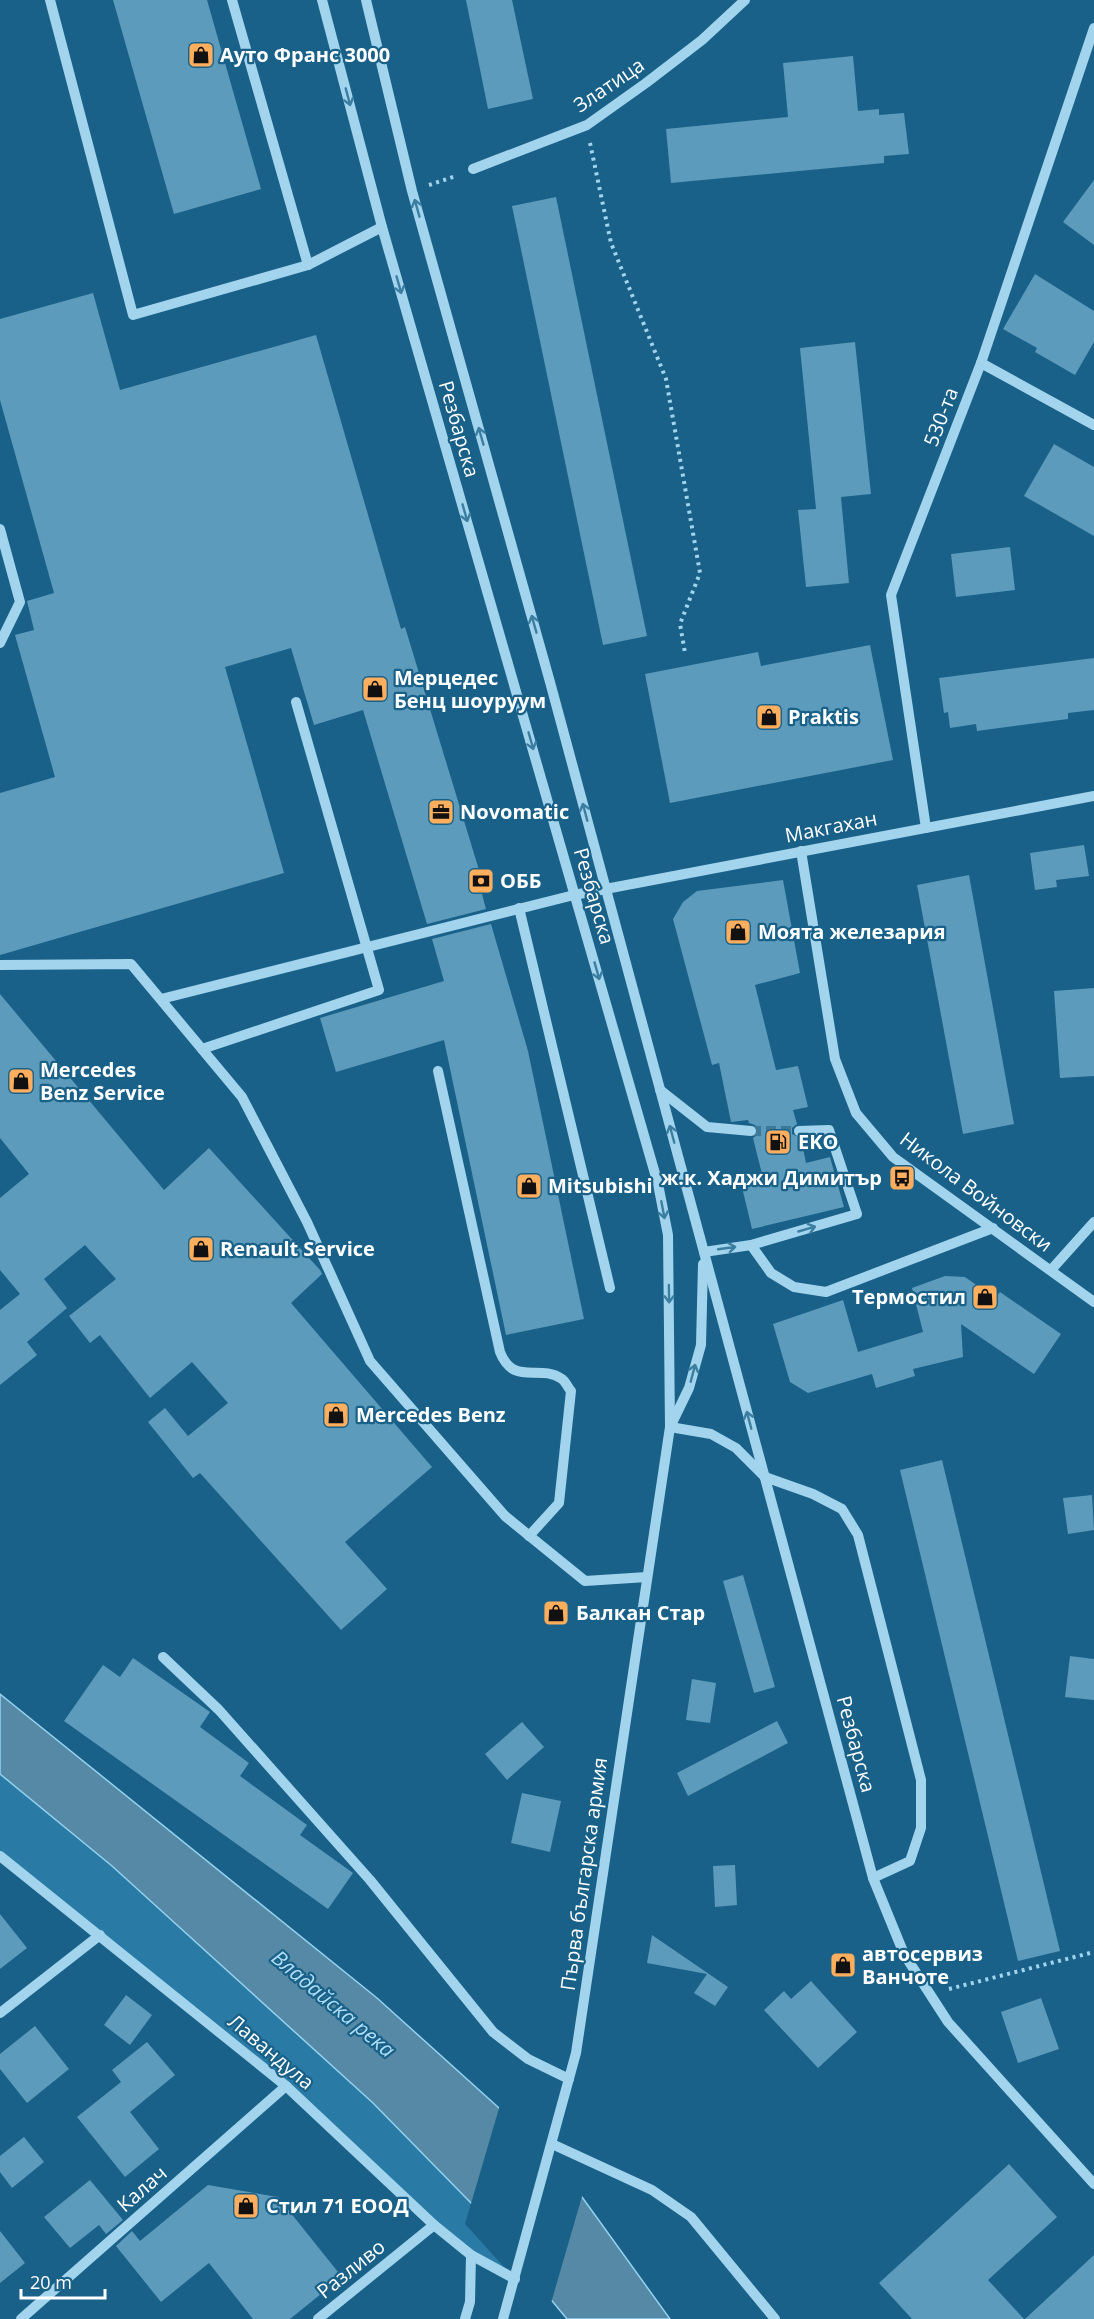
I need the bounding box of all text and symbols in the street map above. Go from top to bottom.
shop icon: Ауто Франс 3000 [186,40,216,70]
place label: Ауто Франс 3000 [220,41,390,68]
street label: Златица [568,51,649,118]
one-way arrow [342,87,354,106]
one-way arrow [410,199,422,218]
one-way arrow [394,275,405,294]
street label: Резбарска [433,377,486,480]
street label: 530-та [917,383,964,450]
one-way arrow [475,427,486,446]
one-way arrow [460,503,471,522]
one-way arrow [527,614,539,633]
place label: Мерцедес Бенц шоуруум [394,664,546,714]
shop icon: Мерцедес Бенц шоуруум [360,674,390,704]
shop icon: Praktis [754,702,784,732]
place label: Praktis [788,703,859,730]
one-way arrow [526,731,537,750]
office icon: Novomatic [426,797,456,827]
place label: Novomatic [460,798,569,825]
one-way arrow [579,803,590,822]
street label: Макгахан [782,804,879,849]
street label: Резбарска [568,844,621,947]
bank icon: ОББ [466,866,496,896]
place label: ОББ [500,867,541,894]
shop icon: Моята железария [723,917,753,947]
place label: Моята железария [758,918,946,945]
one-way arrow [592,961,603,980]
place label: Mercedes Benz Service [40,1056,165,1106]
shop icon: Mercedes Benz Service [6,1066,36,1096]
one-way arrow [666,1125,677,1144]
street label: Никола Войновски [895,1125,1058,1258]
fuel station icon: EKO [763,1127,793,1157]
place label: EKO [798,1128,838,1155]
bus stop icon: ж.к. Хаджи Димитър [887,1163,917,1193]
place label: ж.к. Хаджи Димитър [661,1164,882,1191]
shop icon: Mitsubishi [514,1171,544,1201]
place label: Mitsubishi [548,1172,653,1199]
one-way arrow [658,1199,669,1219]
one-way arrow [797,1223,816,1234]
shop icon: Renault Service [186,1234,216,1264]
place label: Renault Service [220,1235,375,1262]
one-way arrow [717,1243,737,1254]
shop icon: Термостил [970,1282,1000,1312]
one-way arrow [663,1283,674,1303]
place label: Термостил [852,1283,966,1310]
one-way arrow [688,1364,699,1383]
shop icon: Mercedes Benz [321,1400,351,1430]
place label: Mercedes Benz [356,1401,506,1428]
one-way arrow [743,1411,755,1430]
shop icon: Балкан Стар [541,1598,571,1628]
place label: Балкан Стар [576,1599,705,1626]
street label: Резбарска [831,1692,882,1795]
street label: Първа българска армия [554,1755,613,1992]
place label: автосервиз Ванчоте [862,1940,983,1990]
water label: Владайска река [266,1943,401,2063]
shop icon: автосервиз Ванчоте [828,1950,858,1980]
street label: Лавандула [223,2008,320,2096]
street label: Калач [111,2159,172,2218]
shop icon: Стил 71 ЕООД [231,2191,261,2221]
place label: Стил 71 ЕООД [266,2192,409,2219]
street label: Разливо [311,2233,390,2304]
scale bar [21,2262,105,2300]
text: 20 m [30,2270,72,2294]

